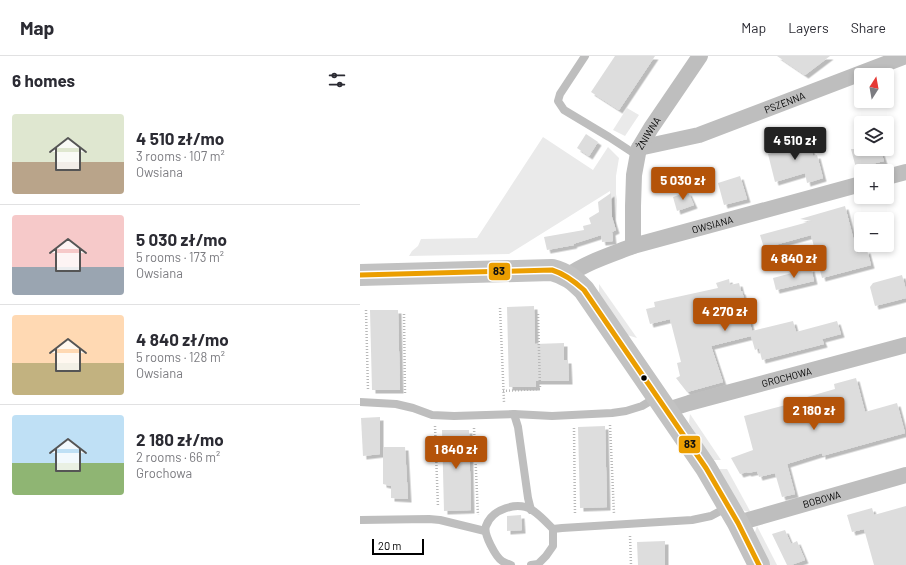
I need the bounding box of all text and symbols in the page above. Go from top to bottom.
text: Map [20,16,54,39]
text: Map [741,19,766,36]
text: Layers [788,19,829,36]
text: Share [851,19,886,36]
north arrow [854,68,894,108]
map controls [854,68,894,252]
icon: filters [326,69,348,91]
text: 6 homes [12,70,75,90]
street label: PSZENNA [762,89,807,116]
street label: ŻNIWNA [634,114,663,152]
button: layers [854,116,894,156]
pin: 4 510 zł [754,127,836,161]
text: 4 510 zł/mo [136,128,224,148]
icon: home [44,130,92,178]
text: 4 510 zł [773,132,817,148]
text: 3 rooms · 107 m² [136,148,225,164]
text: Owsiana [136,164,183,180]
button: + [854,164,894,204]
pin: 5 030 zł [642,167,724,201]
text: 5 030 zł [660,172,706,188]
button: − [854,212,894,252]
street label: OWSIANA [690,213,734,236]
text: 5 030 zł/mo [136,229,227,249]
icon: home [44,231,92,279]
pin: 4 840 zł [753,245,835,279]
text: 5 rooms · 173 m² [136,249,224,265]
text: 4 840 zł [770,250,818,266]
line badge: 83 [488,262,511,281]
text: 83 [493,264,505,277]
text: Owsiana [136,265,183,281]
pin: 4 270 zł [684,298,766,332]
text: 4 270 zł [702,303,748,319]
text: 4 840 zł/mo [136,329,229,349]
icon: home [44,331,92,379]
text: 5 rooms · 128 m² [136,349,225,365]
text: Owsiana [136,365,183,381]
street label: GROCHOWA [760,365,813,389]
unlabelled marker [639,373,649,383]
pin: 2 180 zł [773,397,855,431]
text: 2 180 zł [792,402,836,418]
text: 2 180 zł/mo [136,429,224,449]
icon: home [44,431,92,479]
line badge: 83 [678,435,701,454]
pin: 1 840 zł [415,436,497,470]
text: 83 [684,437,696,450]
text: 1 840 zł [434,441,478,457]
text: 2 rooms · 66 m² [136,449,220,465]
text: Grochowa [136,465,192,481]
street label: BOBOWA [801,488,842,510]
scale bar [372,537,424,556]
text: 20 m [378,539,401,552]

